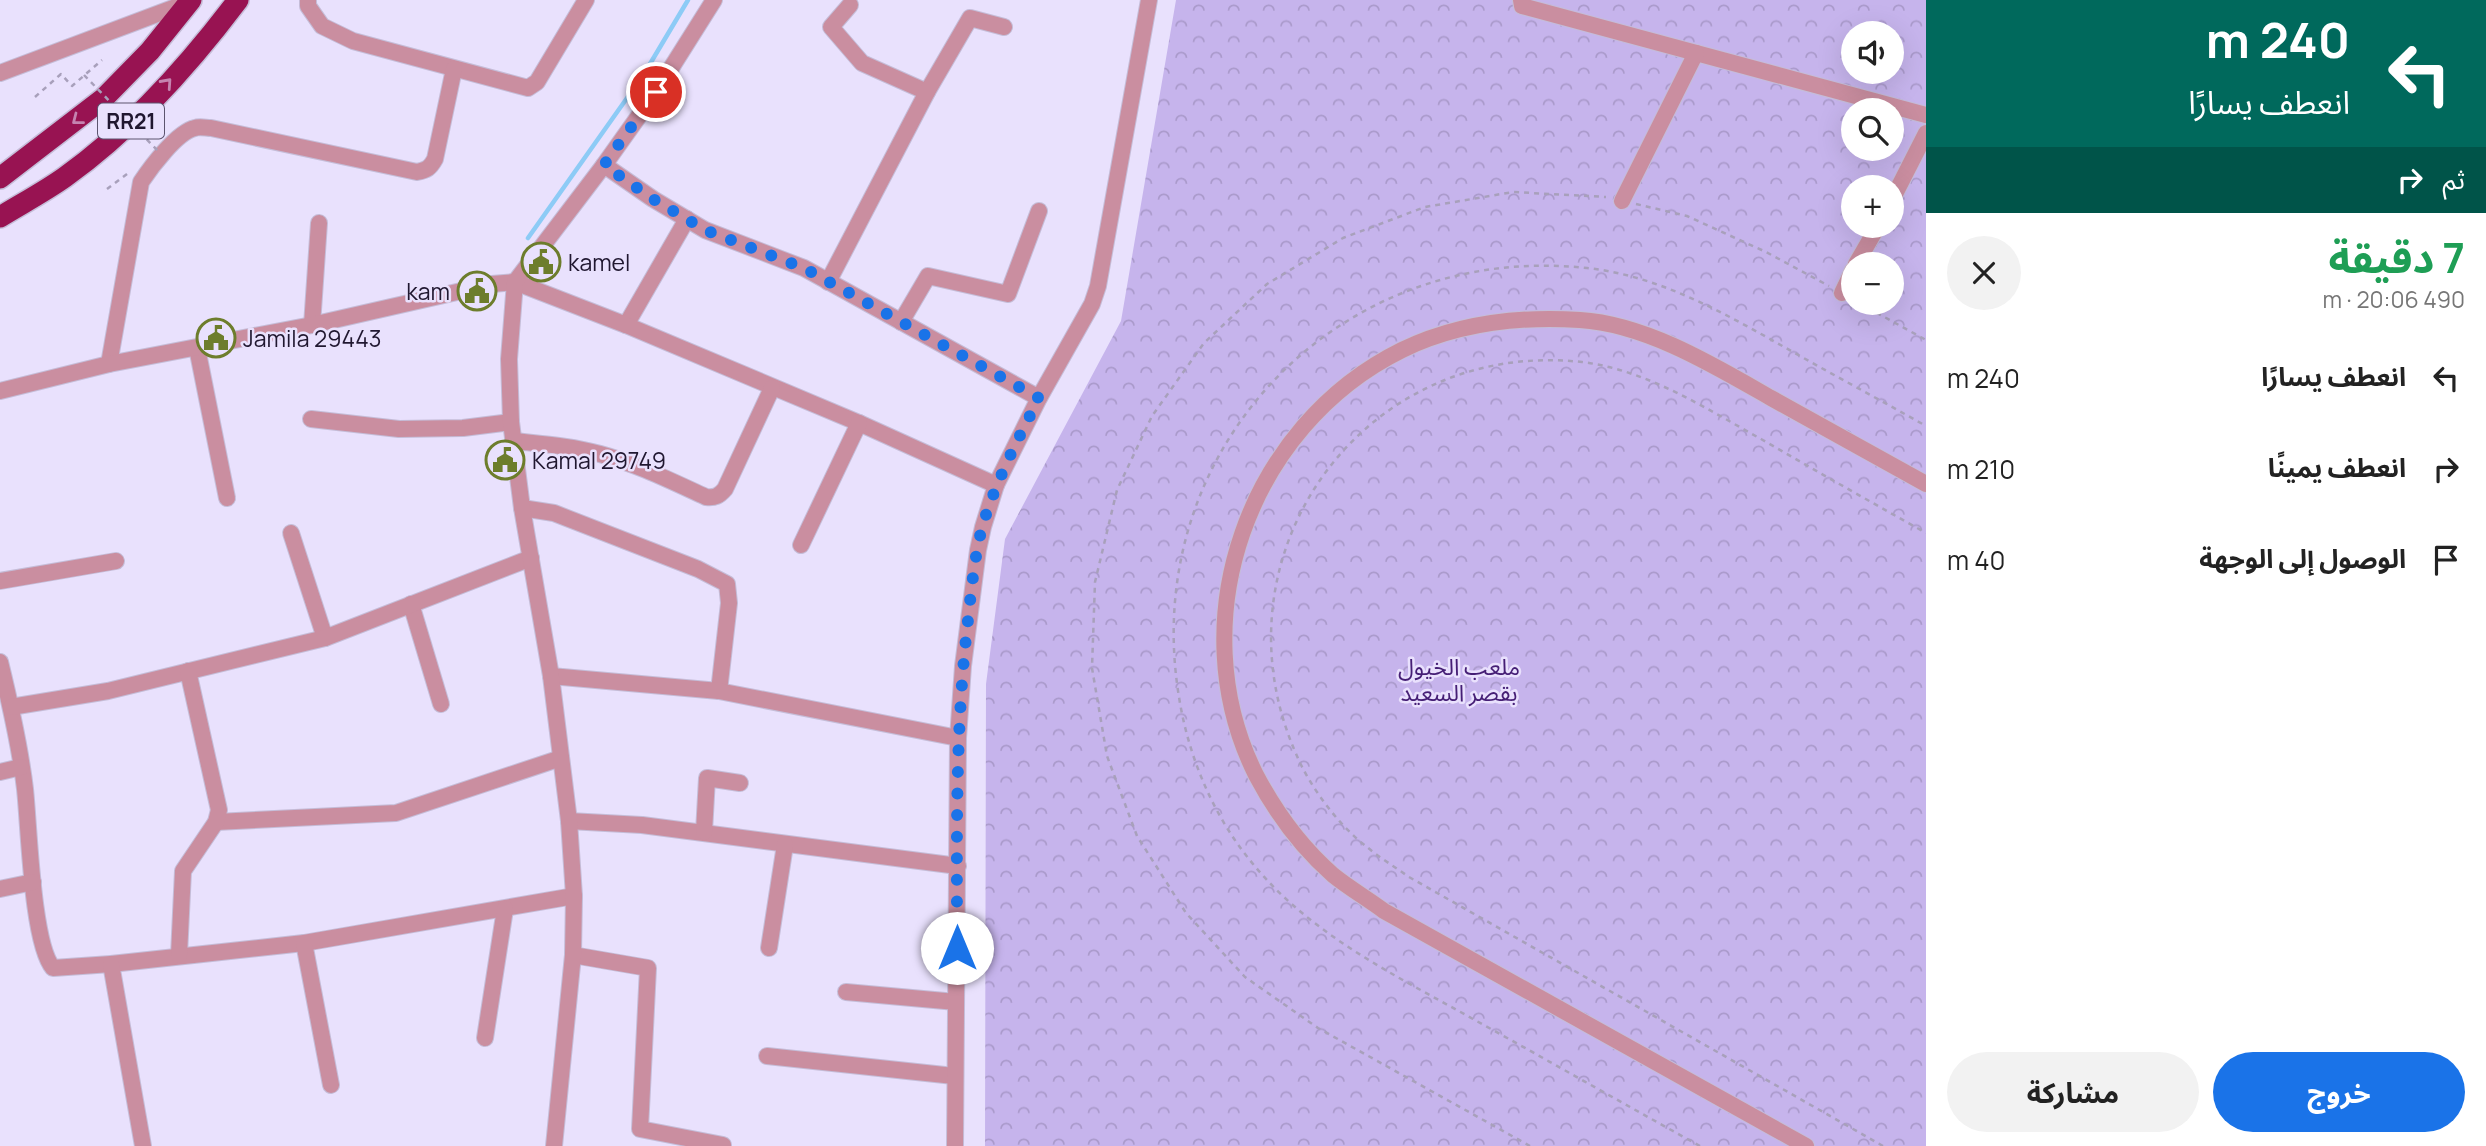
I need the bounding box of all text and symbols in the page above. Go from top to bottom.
text: 240 m [2206,6,2350,73]
map controls [1841,21,1904,315]
button: sound [1841,21,1904,84]
icon: left [2374,28,2465,119]
pin [626,62,686,122]
icon: arrive [637,73,675,111]
one-way arrow [159,78,171,91]
text: انعطف يسارًا [2188,80,2350,124]
button: search [1841,98,1904,161]
road number: RR21 [98,104,164,138]
one-way arrow [72,111,84,124]
icon: right [2391,161,2429,199]
text: ثم [2443,161,2465,197]
button: + [1841,175,1904,238]
text: 7 دقيقة [2329,228,2465,286]
button: close [1947,236,2021,310]
public building icon: kamel [520,241,562,283]
place label: kamel [568,246,630,278]
button: − [1841,252,1904,315]
public building icon: kam [456,270,498,312]
place label: kam [406,275,450,307]
text: 490 m · 20:06 [2323,283,2465,315]
public building icon: Jamila 29443 [195,317,237,359]
place label: Jamila 29443 [243,322,382,354]
text: انعطف يسارًا [2261,358,2406,394]
icon: left [2427,359,2465,397]
text: 240 m [1947,360,2020,396]
public building icon: Kamal 29749 [484,439,526,481]
place label: Kamal 29749 [532,444,666,476]
text: انعطف يمينًا [2268,449,2406,485]
icon: right [2427,450,2465,488]
text: 210 m [1947,451,2015,487]
text: الوصول إلى الوجهة [2199,540,2406,576]
icon: arrive [2427,541,2465,579]
text: 40 m [1947,542,2005,578]
park label: ملعب الخيول بقصر السعيد [1398,650,1520,708]
position arrow [920,911,994,985]
button: مشاركة [1947,1052,2199,1132]
button: خروج [2213,1052,2465,1132]

